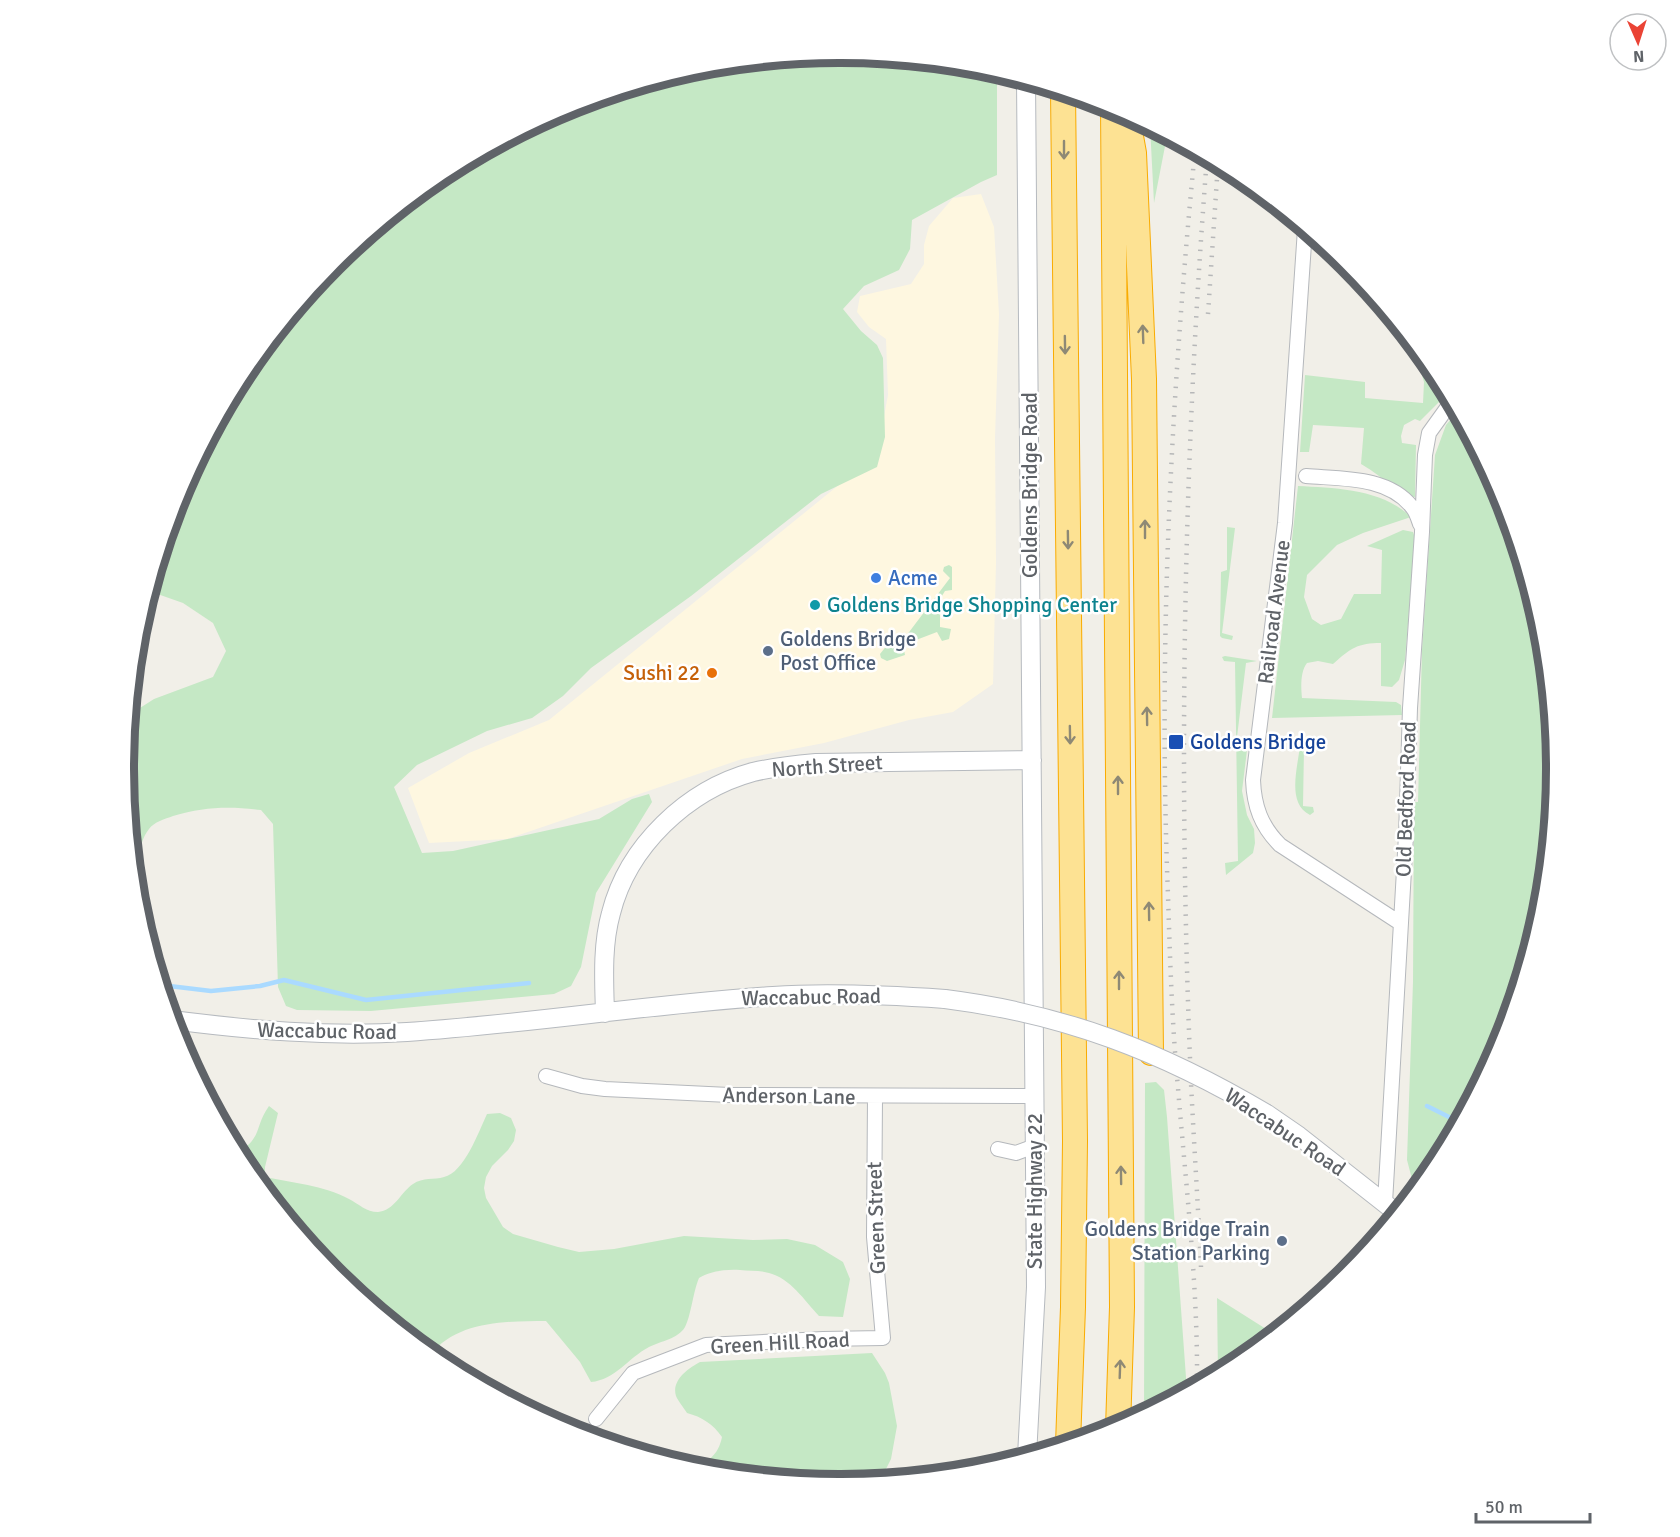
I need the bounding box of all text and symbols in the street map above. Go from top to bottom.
north arrow [1608,12,1668,72]
text: N [1633,46,1645,66]
one-way arrow [1058,140,1070,160]
one-way arrow [1137,325,1148,345]
one-way arrow [1060,335,1071,355]
street label: Goldens Bridge Road [1017,392,1043,578]
one-way arrow [1139,520,1151,540]
one-way arrow [1062,530,1073,550]
street label: Railroad Avenue [1252,538,1296,686]
place label: Acme [888,565,938,591]
marker: Acme [869,571,883,585]
place label: Goldens Bridge Shopping Center [827,592,1117,618]
marker: Goldens Bridge Shopping Center [808,598,822,612]
place label: Goldens Bridge Post Office [780,626,916,676]
marker: Goldens Bridge Post Office [761,644,775,658]
place label: Sushi 22 [623,660,700,686]
marker: Sushi 22 [705,666,719,680]
one-way arrow [1141,706,1153,726]
street label: Old Bedford Road [1390,721,1422,877]
one-way arrow [1064,725,1076,745]
place label: Goldens Bridge [1190,729,1326,755]
marker: Goldens Bridge [1167,733,1185,751]
street label: North Street [770,749,884,783]
one-way arrow [1112,775,1124,795]
one-way arrow [1144,901,1155,921]
one-way arrow [1114,970,1125,990]
street label: Waccabuc Road [741,983,881,1011]
street label: Waccabuc Road [257,1017,397,1045]
street label: Anderson Lane [722,1082,856,1110]
street label: Waccabuc Road [1220,1082,1350,1182]
street label: State Highway 22 [1022,1113,1048,1269]
street label: Green Street [861,1161,891,1275]
one-way arrow [1115,1165,1127,1185]
place label: Goldens Bridge Train Station Parking [1084,1216,1270,1266]
marker: Goldens Bridge Train Station Parking [1275,1234,1289,1248]
street label: Green Hill Road [710,1326,850,1360]
one-way arrow [1115,1360,1126,1380]
scale bar [1476,1486,1590,1524]
text: 50 m [1485,1496,1523,1518]

